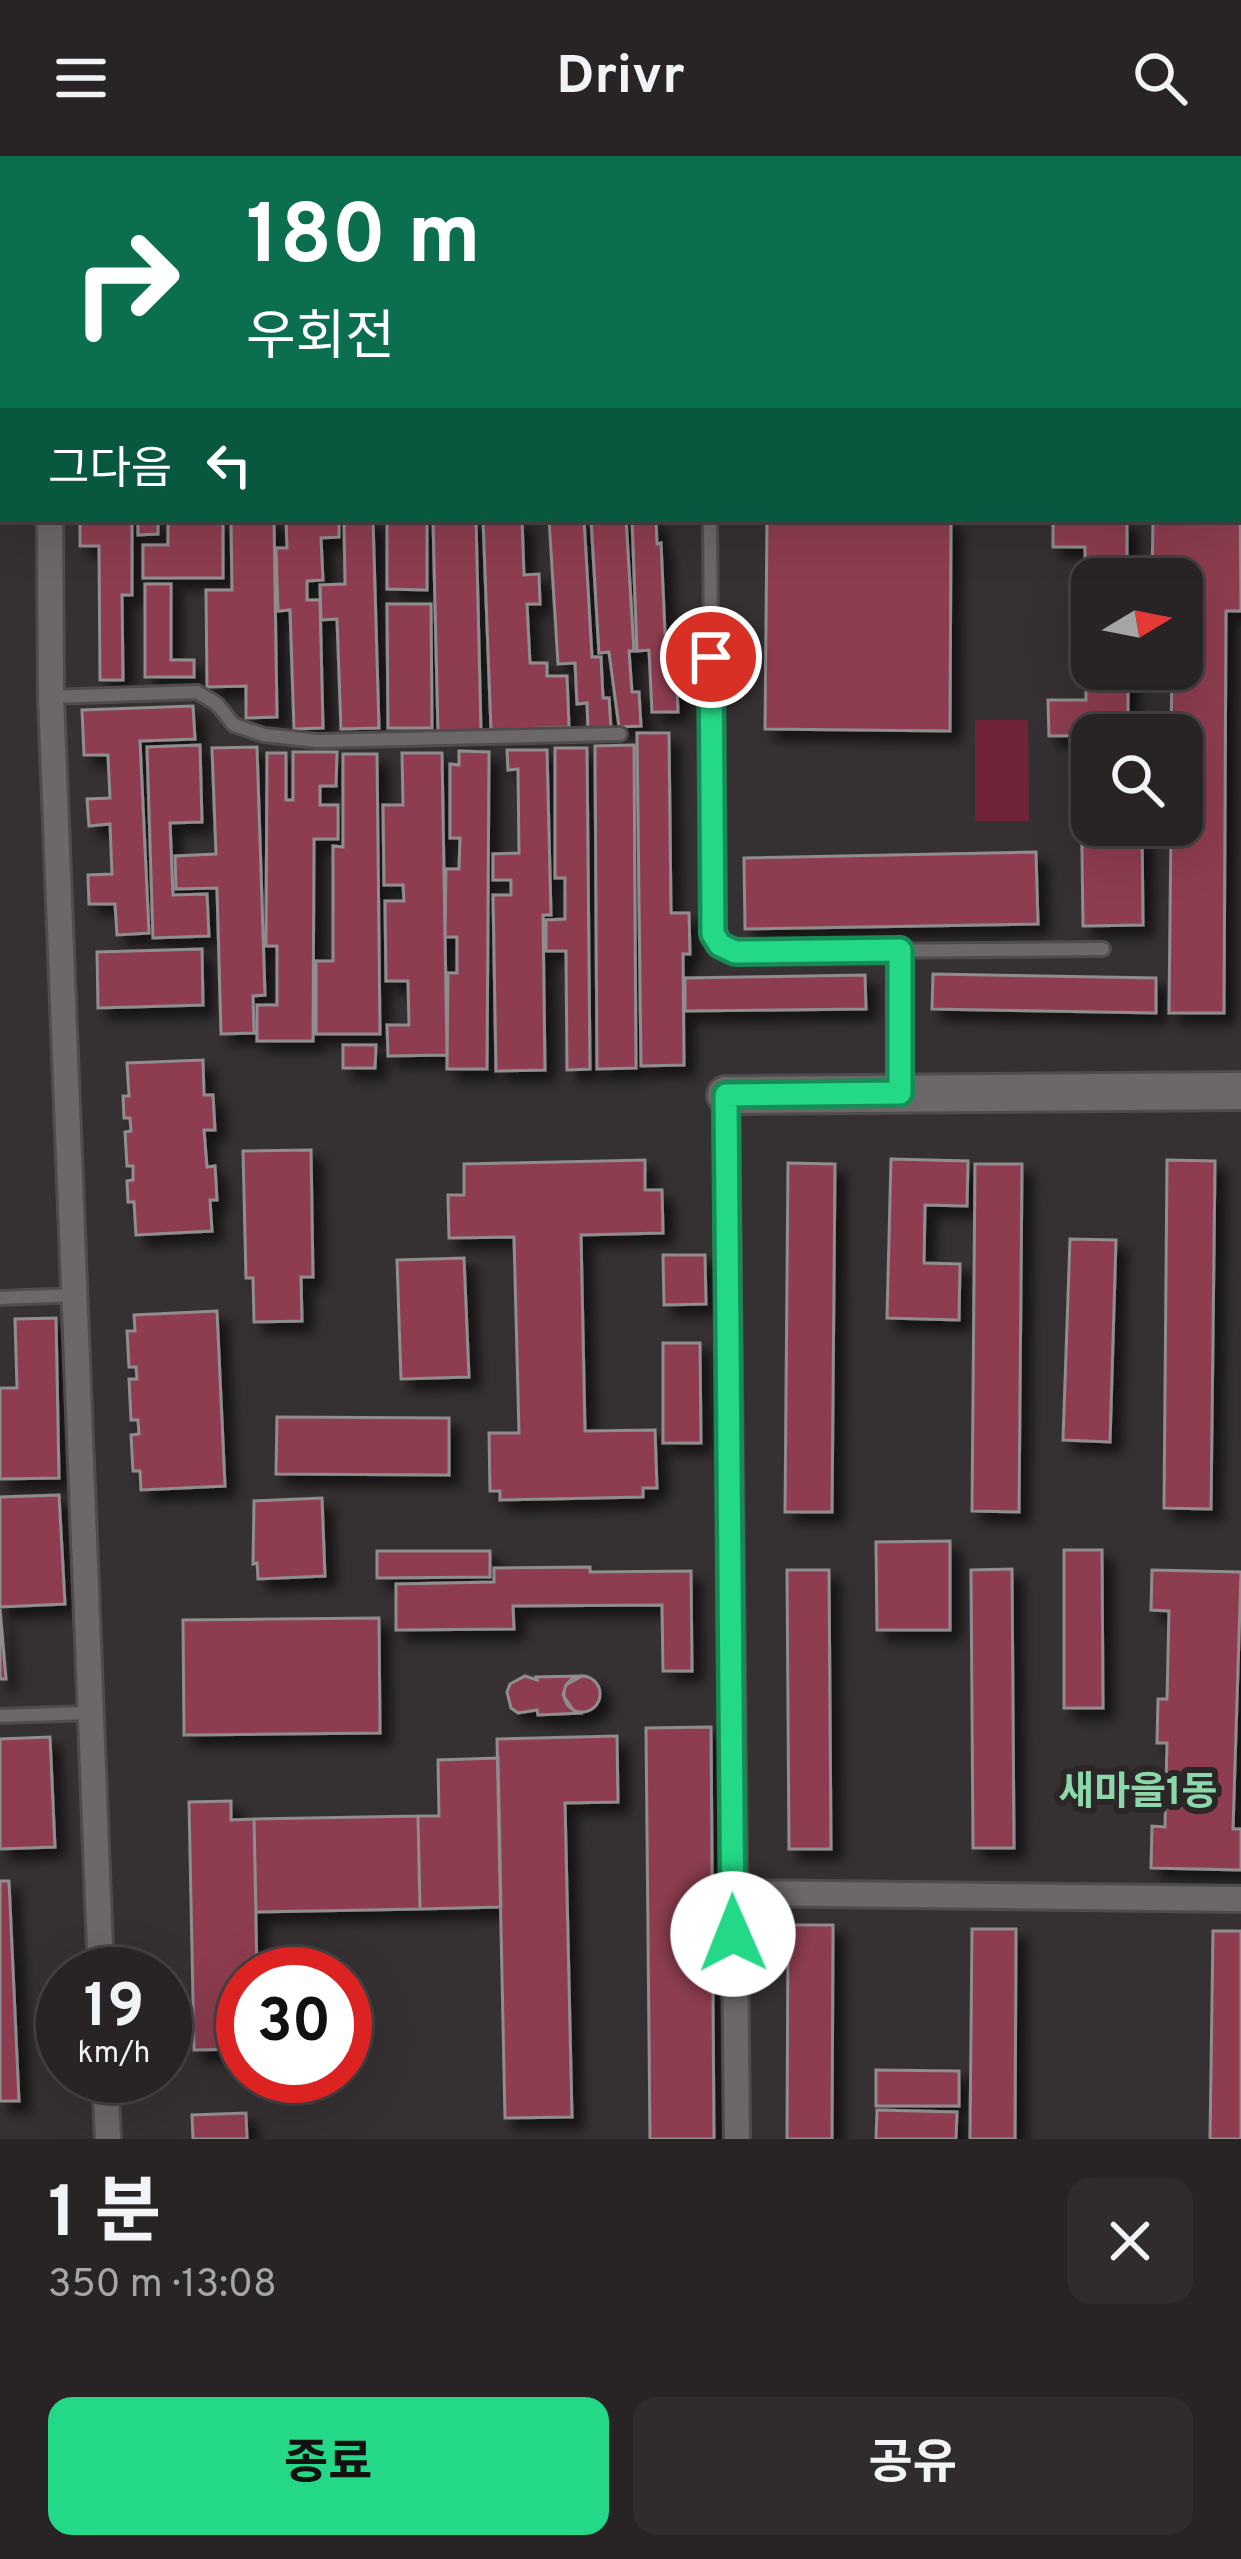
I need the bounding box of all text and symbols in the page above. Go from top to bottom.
text: Drivr [556,44,685,113]
icon: menu [48,45,114,111]
icon: search [1127,45,1193,111]
text: 180 m [246,187,481,293]
icon: right [48,204,204,360]
text: 우회전 [246,306,395,375]
icon: left [196,432,262,498]
text: 그다음 [48,443,172,500]
north arrow [1071,558,1203,690]
map controls [1071,558,1203,846]
pin [660,606,762,708]
icon: arrive [678,624,744,690]
button: search [1071,714,1203,846]
district label: 새마을1동 [1058,1770,1218,1819]
position arrow [670,1871,796,1997]
speed limit sign: 30 [216,1947,372,2103]
text: 19 [84,1972,144,2048]
text: km/h [78,2036,150,2073]
text: 1 분 [48,2171,161,2263]
button: close [1067,2178,1193,2304]
text: 350 m · 13:08 [48,2262,277,2311]
button: 종료 [48,2397,609,2535]
button: 공유 [633,2397,1193,2535]

